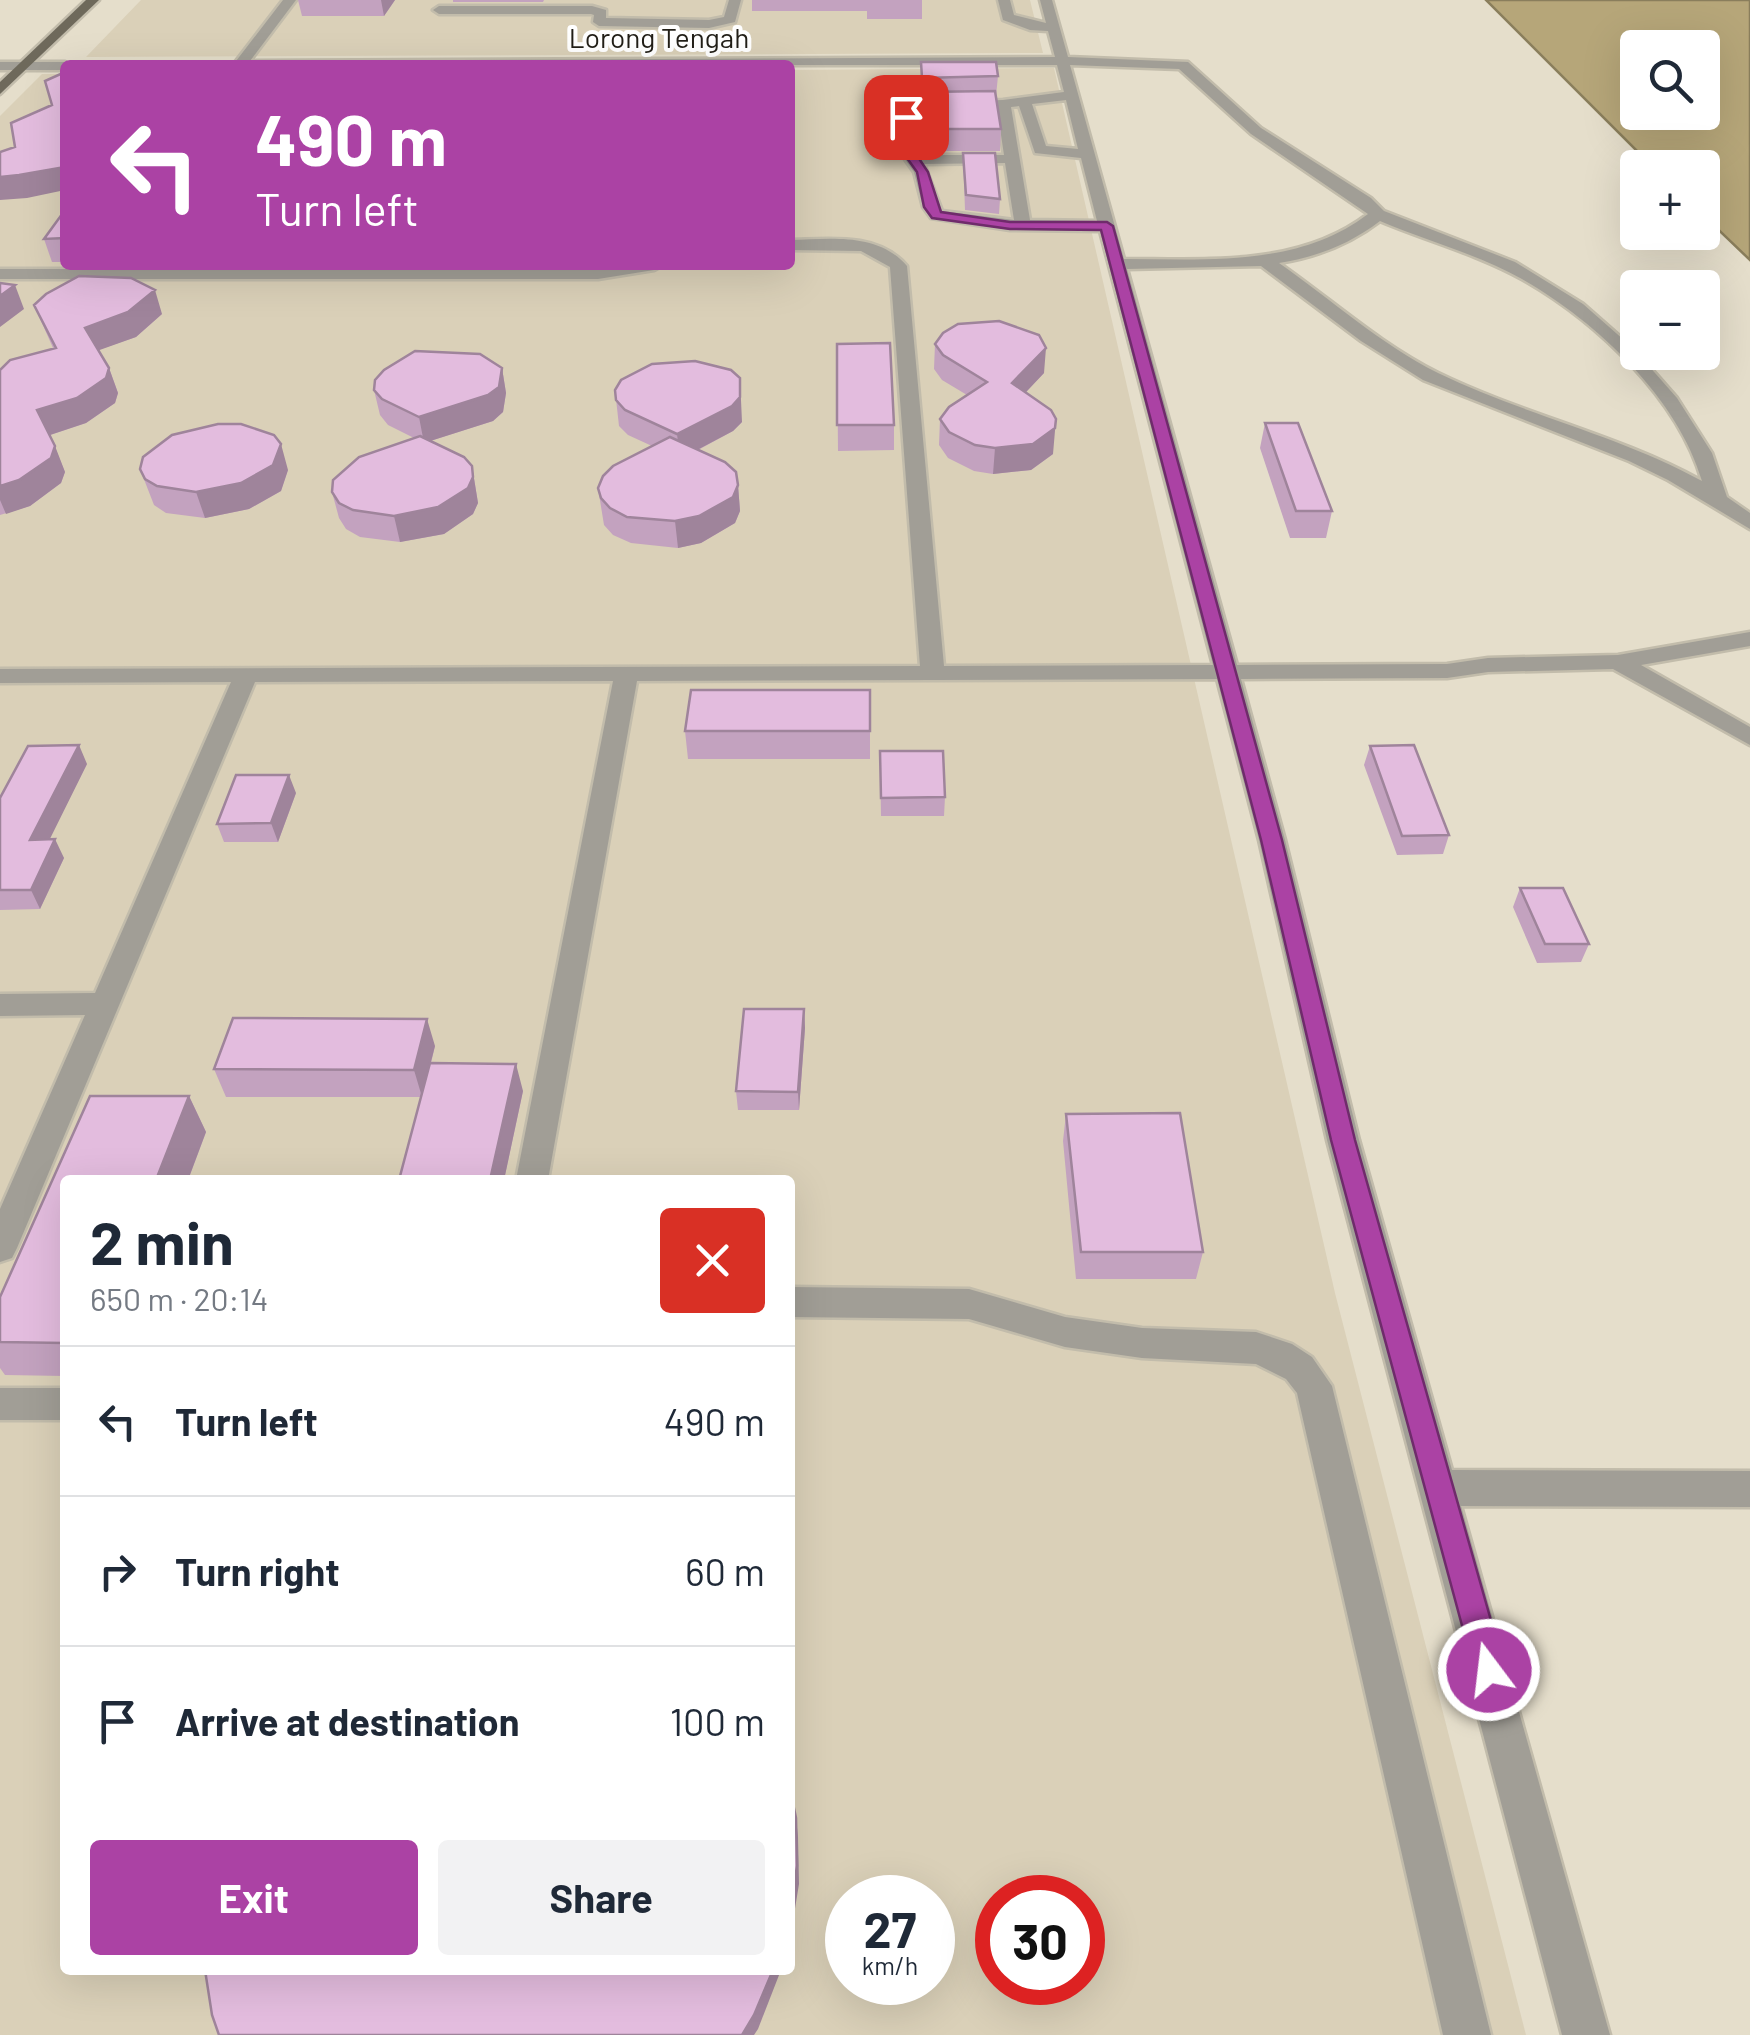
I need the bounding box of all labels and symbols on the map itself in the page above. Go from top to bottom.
street label: Lorong Tengah [569,20,749,54]
pin [864,75,949,160]
position arrow [1437,1618,1541,1722]
speed limit sign: 30 [975,1875,1105,2005]

